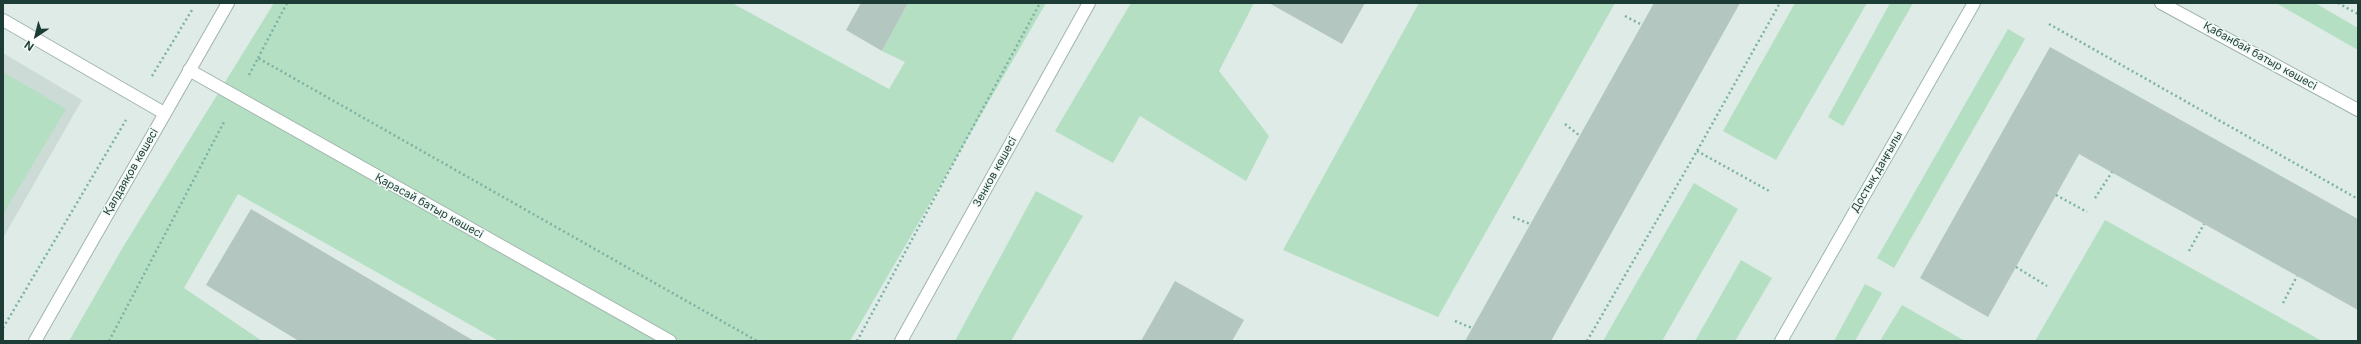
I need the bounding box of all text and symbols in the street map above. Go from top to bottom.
north arrow [16,16,56,56]
street label: Қабанбай батыр көшесі [2201,19,2319,93]
text: N [22,38,37,54]
street label: Қалдаяқов көшесі [101,126,161,218]
street label: Достық даңғылы [1848,129,1906,215]
street label: Зенков көшесі [970,135,1020,209]
street label: Қарасай батыр көшесі [373,171,485,241]

